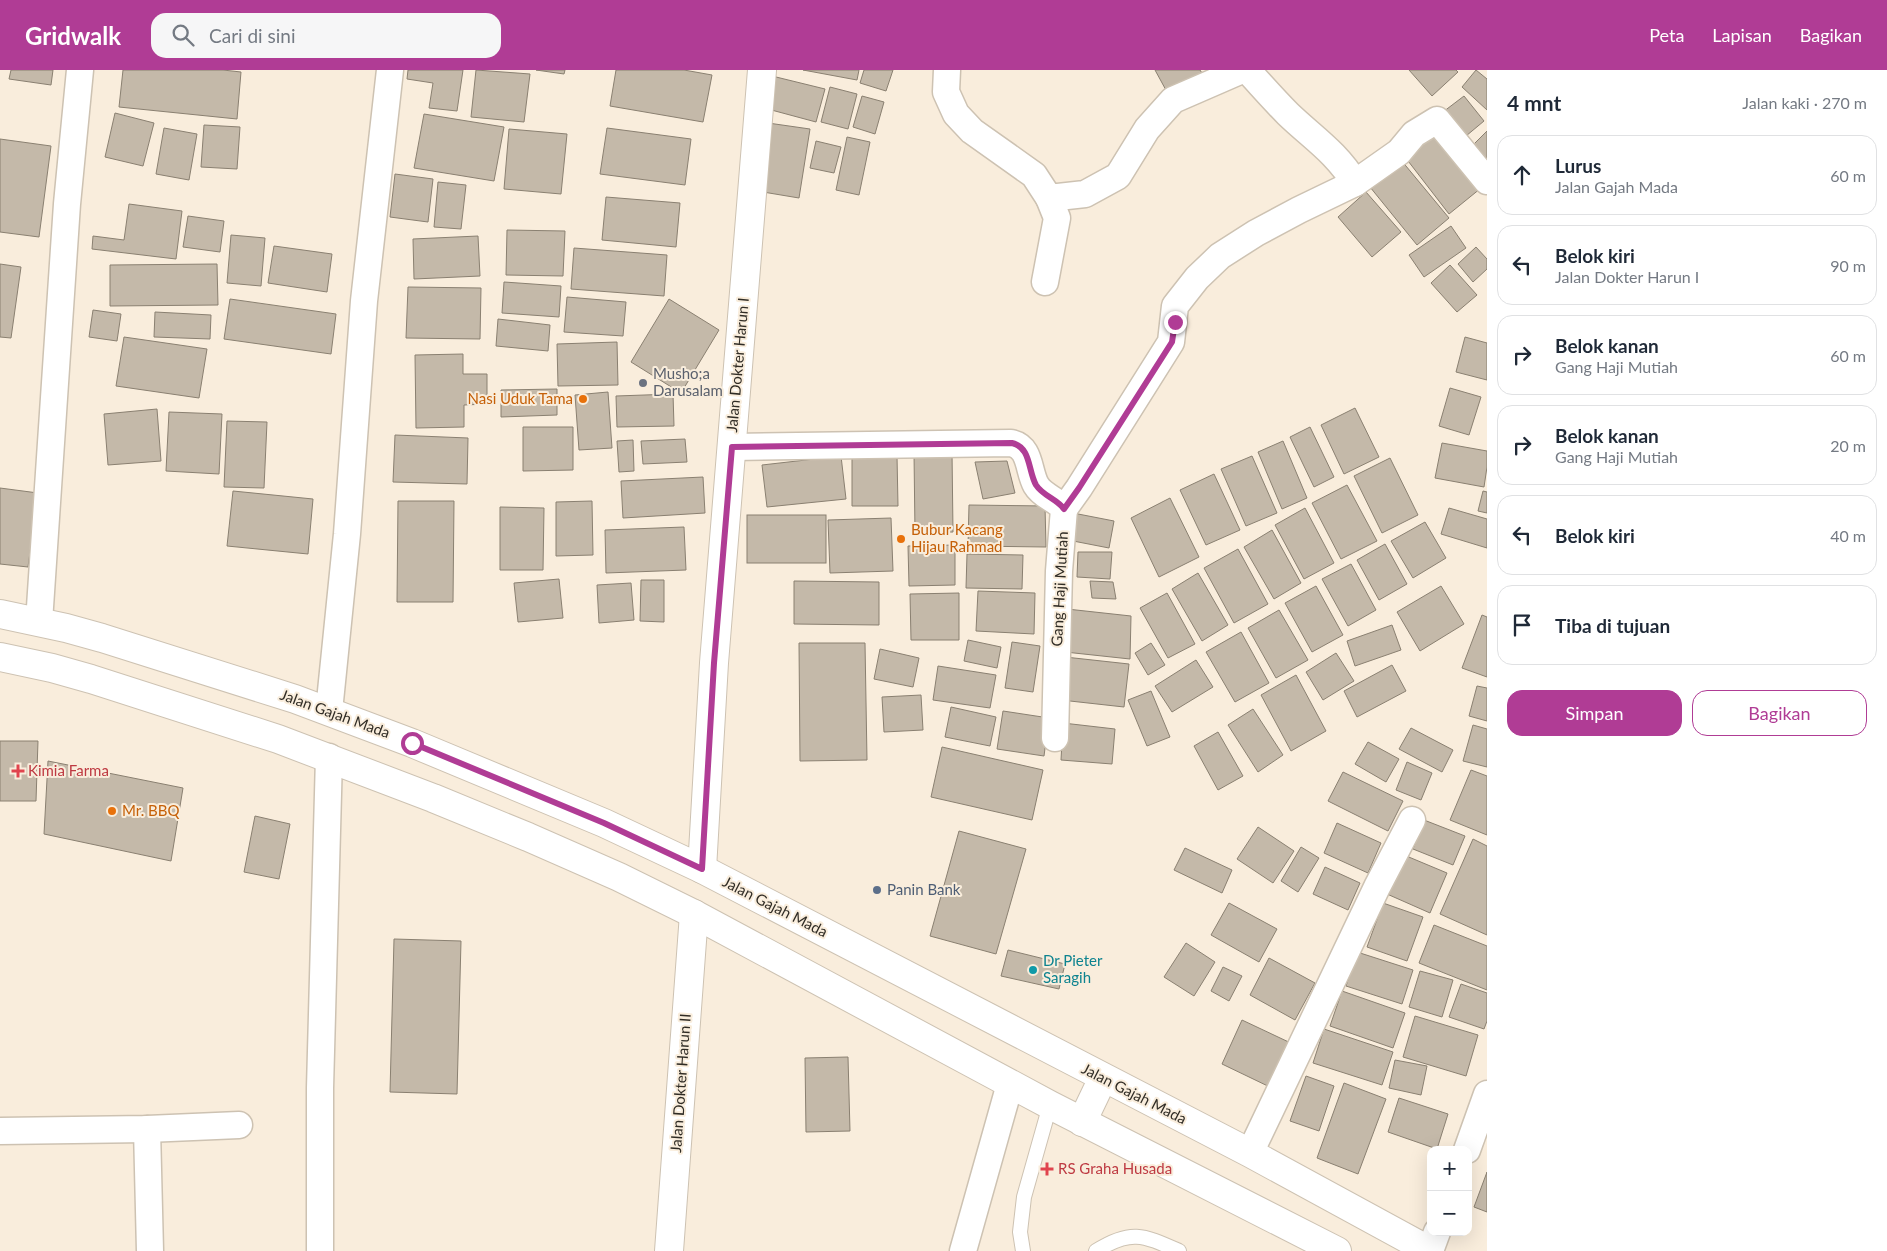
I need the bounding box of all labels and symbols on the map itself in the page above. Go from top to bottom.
street label: Jalan Dokter Harun I [722,297,752,433]
route end [1164,311,1187,334]
place label: Musho;a Darusalam [653,364,723,399]
marker: Musho;a Darusalam [637,377,649,389]
place label: Nasi Uduk Tama [467,389,573,407]
marker: Nasi Uduk Tama [577,393,589,405]
place label: Bubur Kacang Hijau Rahmad [911,520,1003,555]
street label: Gang Haji Mutiah [1047,531,1071,647]
marker: Bubur Kacang Hijau Rahmad [895,533,907,545]
street label: Jalan Gajah Mada [278,685,393,741]
route start [401,732,424,755]
place label: Kimia Farma [28,761,109,779]
marker: Kimia Farma [12,765,24,777]
place label: Mr. BBQ [122,801,179,819]
marker: Mr. BBQ [106,805,118,817]
street label: Jalan Gajah Mada [720,872,831,940]
place label: Panin Bank [887,880,961,898]
marker: Panin Bank [871,884,883,896]
place label: Dr Pieter Saragih [1043,951,1103,986]
marker: Dr Pieter Saragih [1027,964,1039,976]
street label: Jalan Dokter Harun II [666,1013,694,1153]
street label: Jalan Gajah Mada [1079,1059,1190,1127]
place label: RS Graha Husada [1058,1159,1172,1177]
marker: RS Graha Husada [1040,1162,1054,1176]

